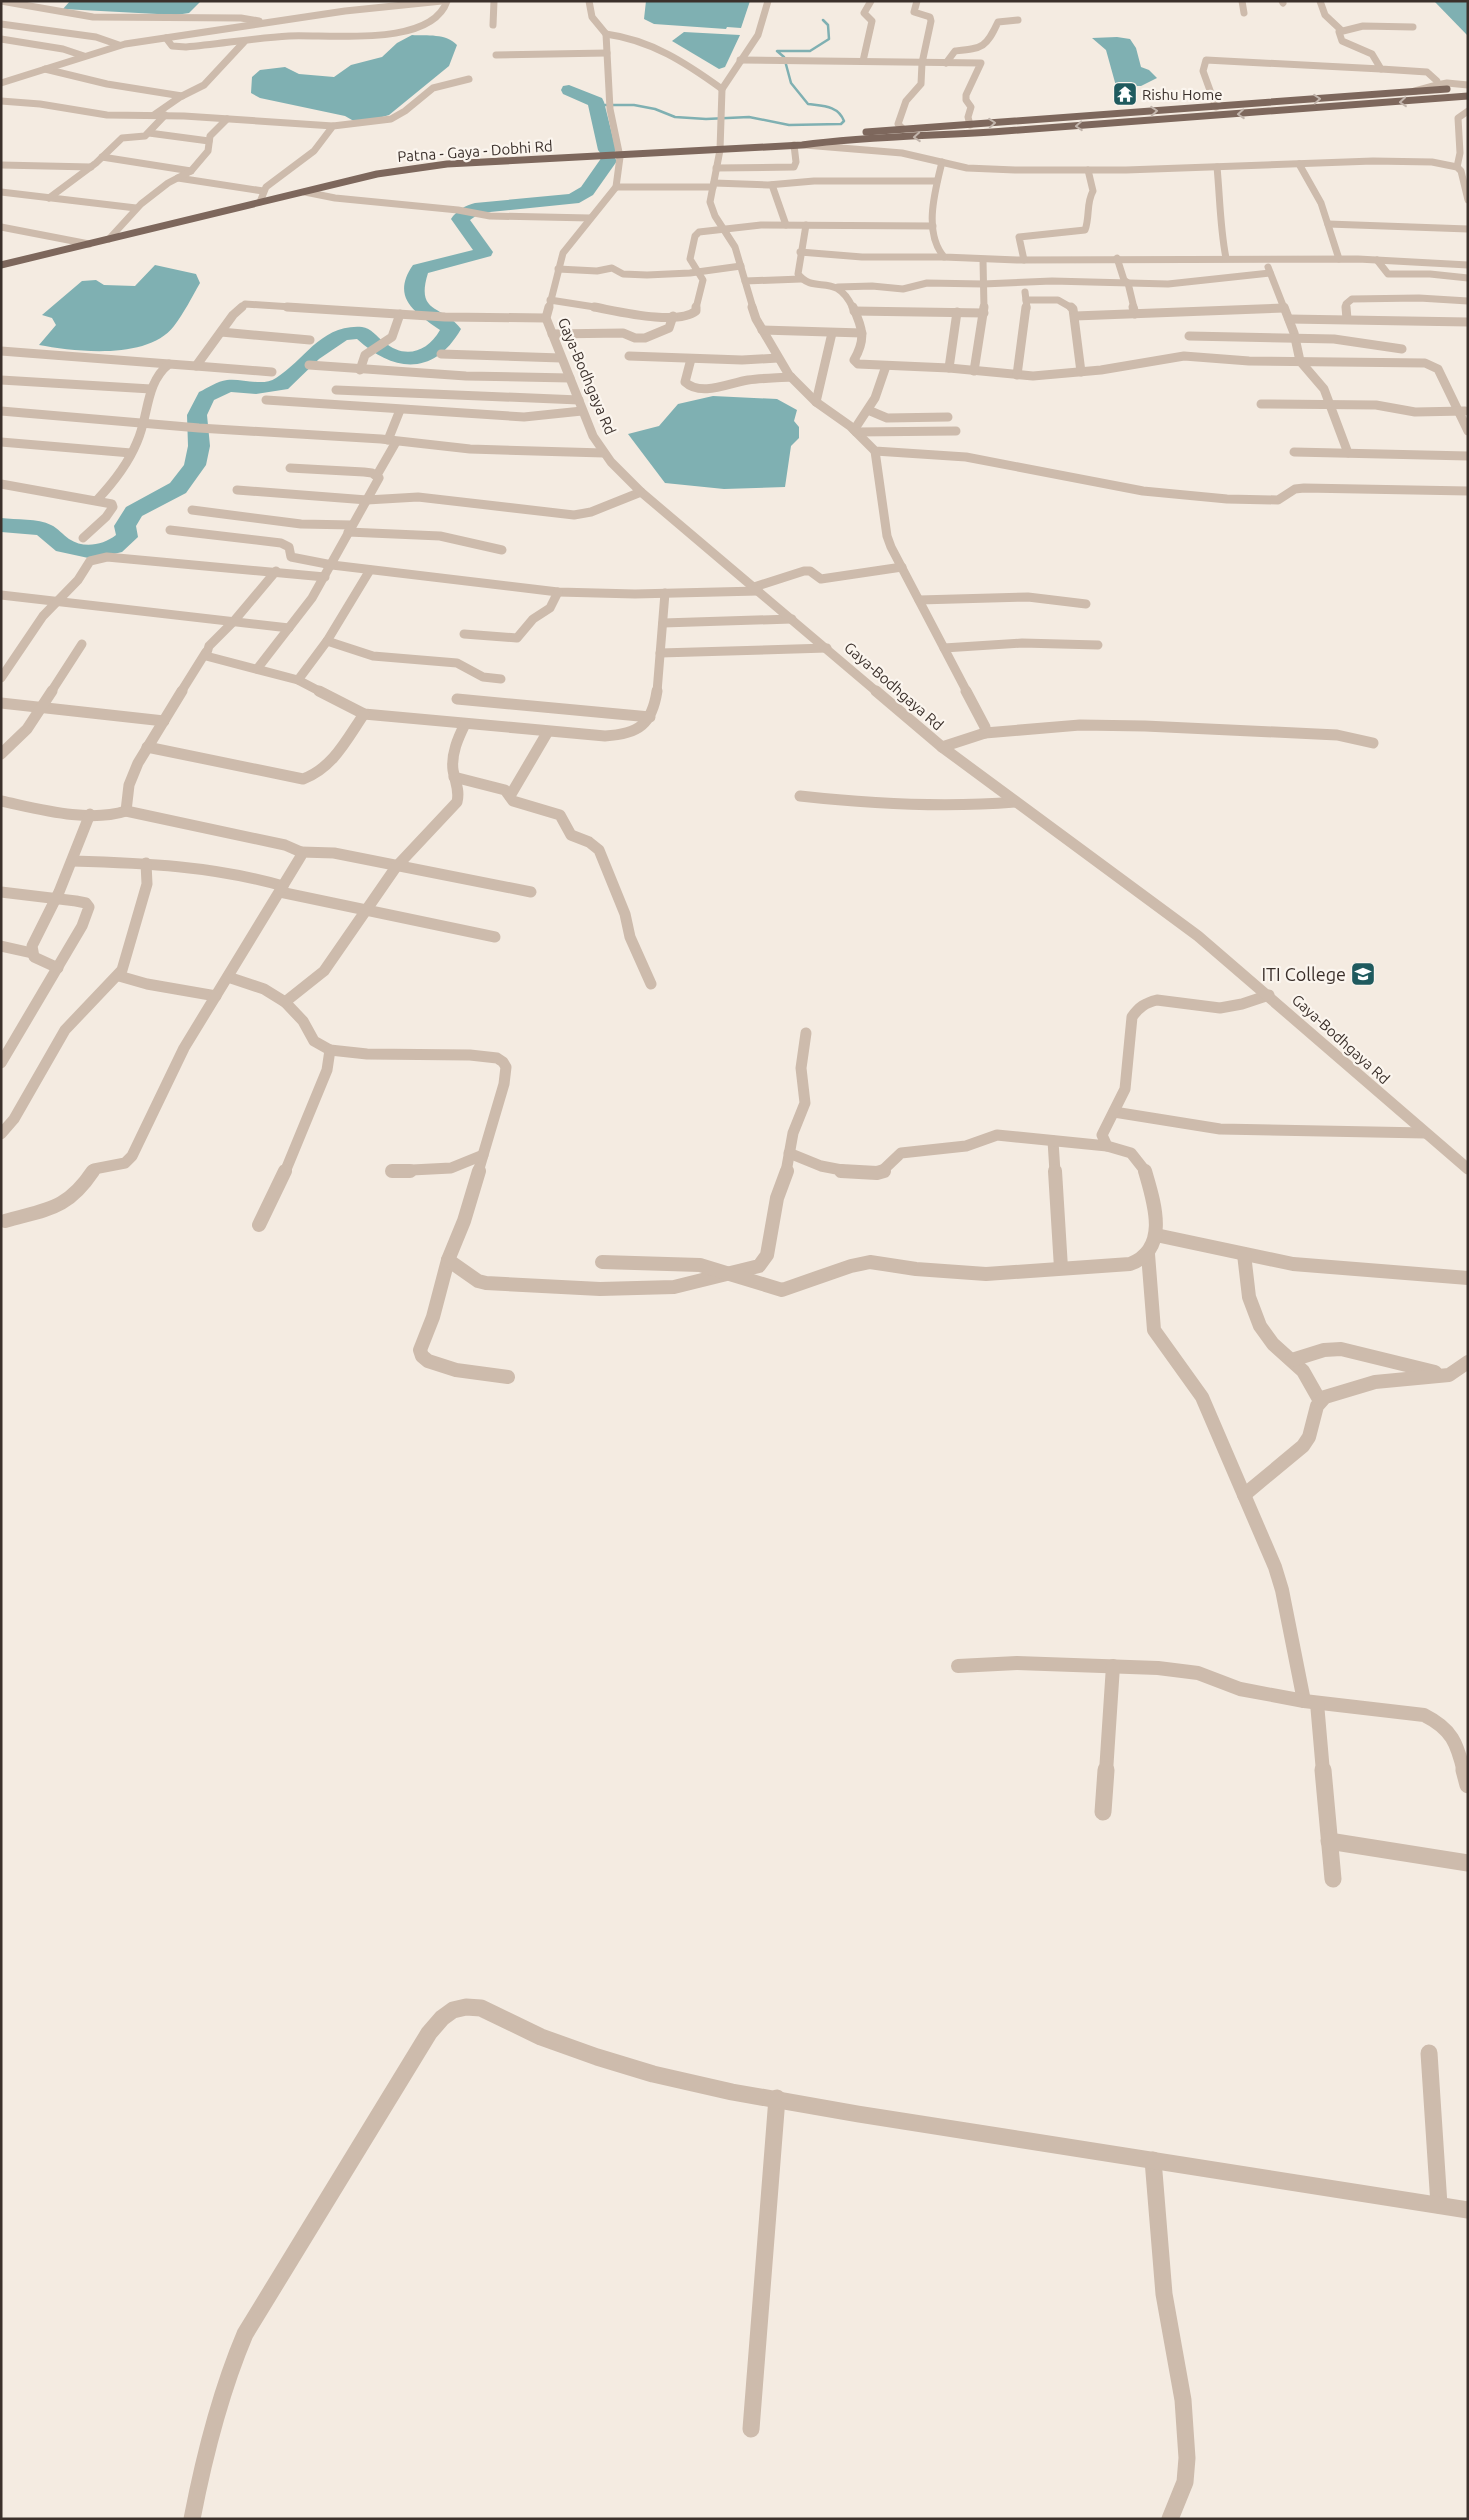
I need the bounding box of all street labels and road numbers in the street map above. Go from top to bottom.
street label: Patna - Gaya - Dobhi Rd [397,137,553,165]
street label: Gaya-Bodhgaya Rd [555,315,619,437]
street label: Gaya-Bodhgaya Rd [841,638,947,734]
street label: Gaya-Bodhgaya Rd [1289,991,1393,1087]

